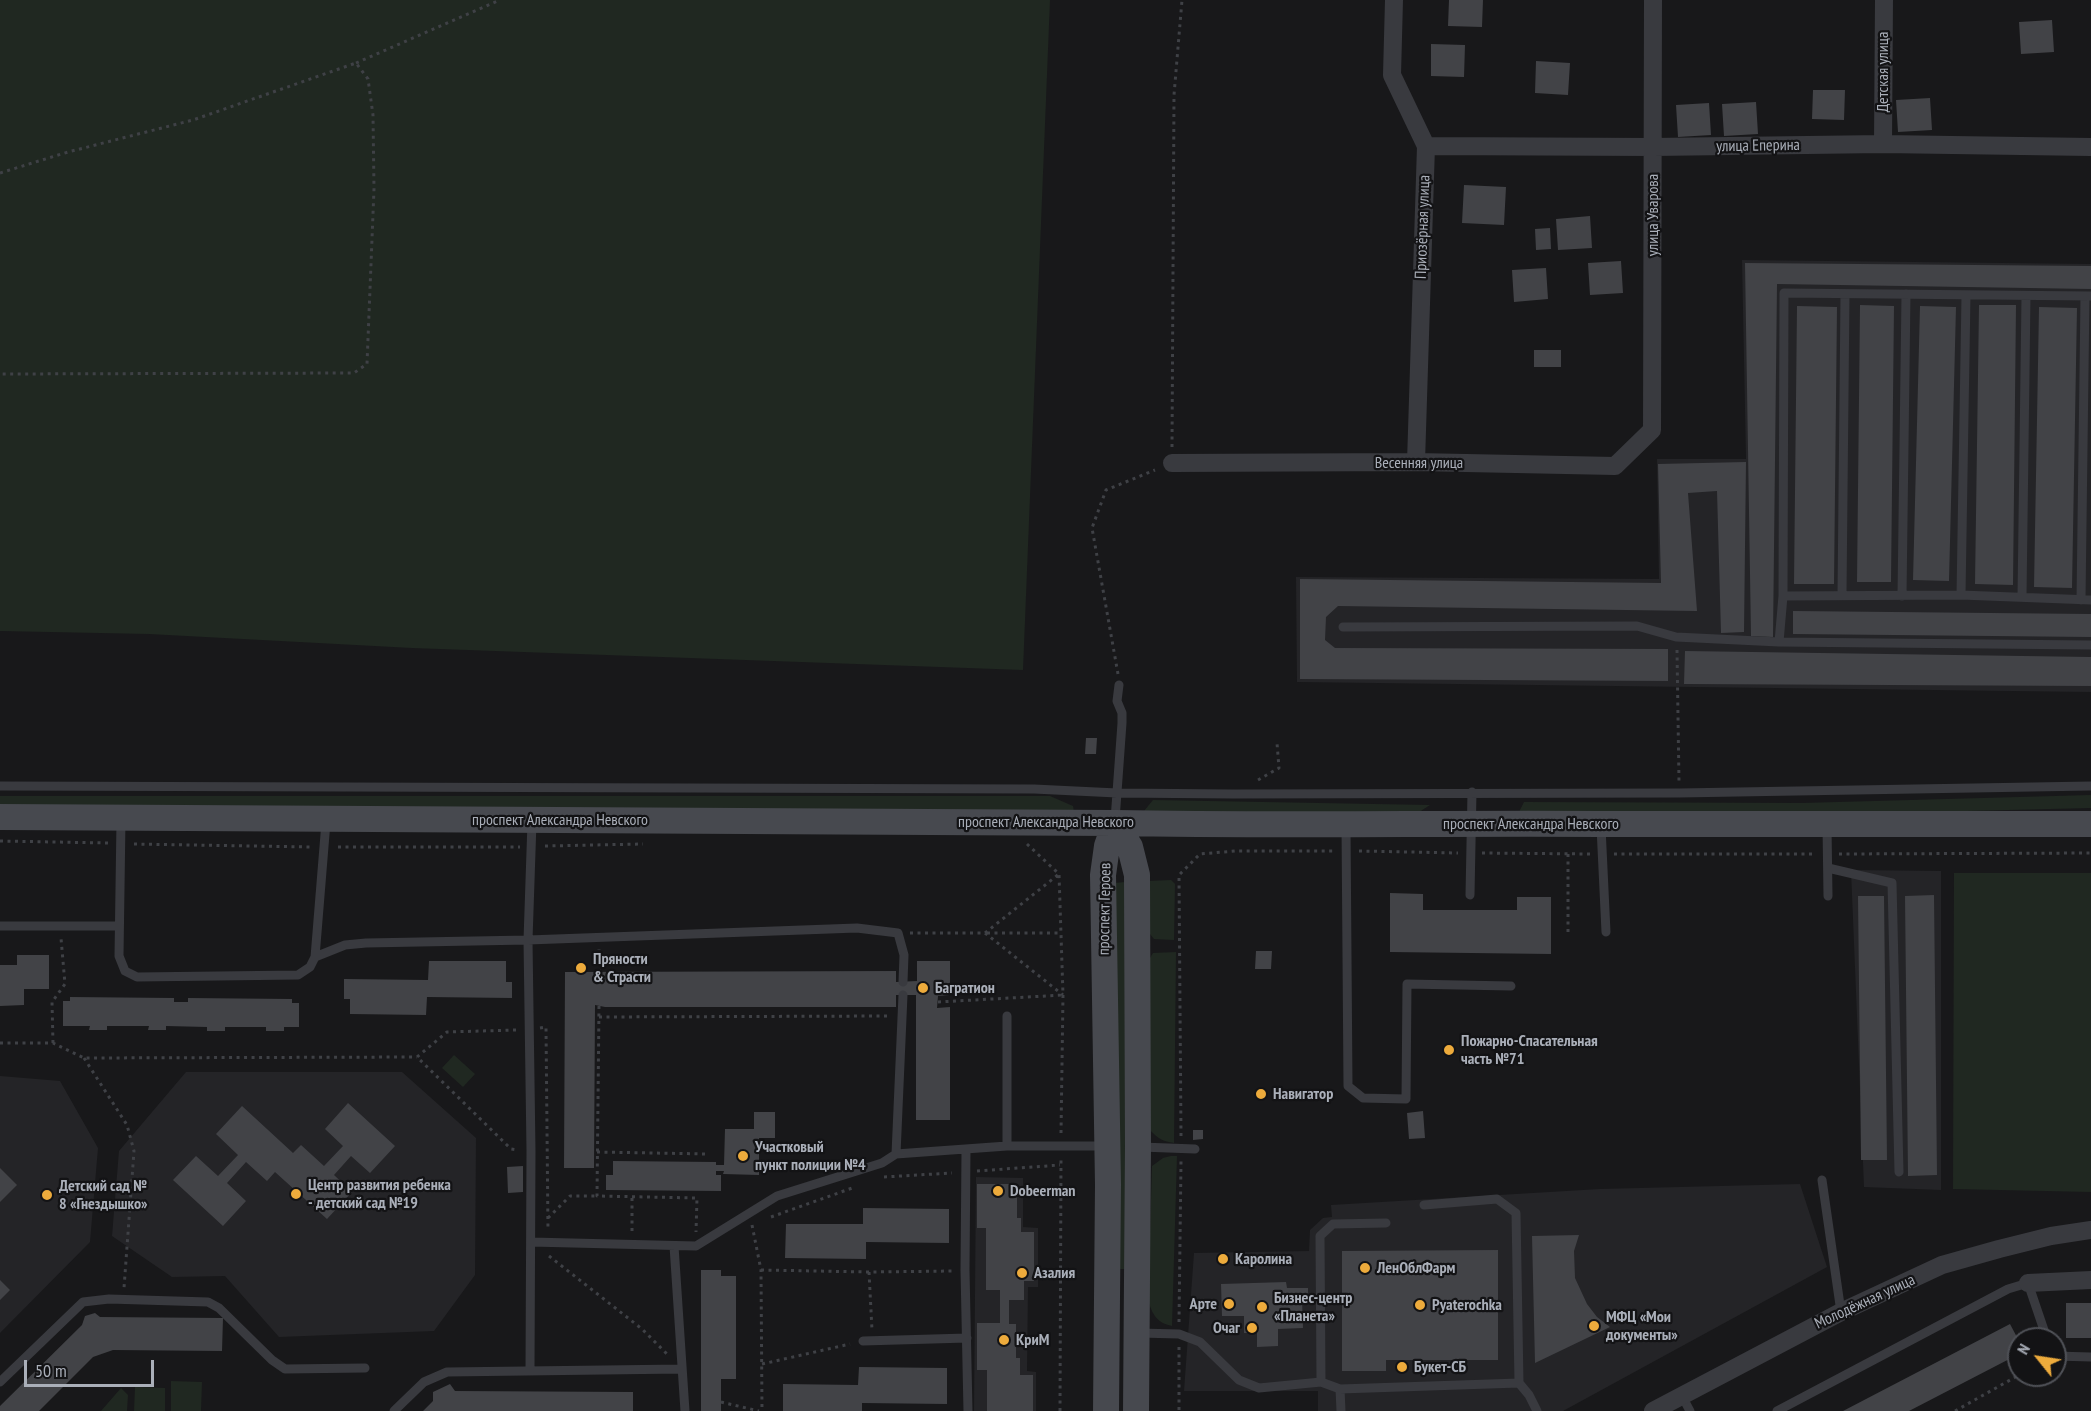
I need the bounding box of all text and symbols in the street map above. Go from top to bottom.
street label: Детская улица [1873,32,1893,112]
street label: улица Еперина [1716,136,1800,156]
street label: улица Уварова [1643,174,1663,256]
street label: Приозёрная улица [1412,175,1434,279]
street label: Весенняя улица [1375,453,1463,473]
street label: проспект Александра Невского [472,810,648,830]
street label: проспект Александра Невского [958,812,1134,832]
street label: проспект Александра Невского [1443,814,1619,834]
street label: проспект Героев [1095,863,1115,955]
place label: Пряности & Страсти [593,949,651,987]
marker: Пряности & Страсти [574,961,588,975]
place label: Багратион [935,978,995,998]
marker: Багратион [916,981,930,995]
place label: Пожарно-Спасательная часть №71 [1461,1031,1598,1069]
marker: Пожарно-Спасательная часть №71 [1442,1043,1456,1057]
place label: Навигатор [1273,1084,1333,1104]
marker: Навигатор [1254,1087,1268,1101]
place label: Участковый пункт полиции №4 [755,1137,866,1175]
marker: Участковый пункт полиции №4 [736,1149,750,1163]
place label: Центр развития ребенка - детский сад №19 [308,1175,451,1213]
place label: Детский сад № 8 «Гнездышко» [59,1176,148,1214]
place label: Dobeerman [1010,1181,1076,1201]
marker: Dobeerman [991,1184,1005,1198]
marker: Центр развития ребенка - детский сад №19 [289,1187,303,1201]
marker: Детский сад № 8 «Гнездышко» [40,1188,54,1202]
place label: Каролина [1235,1249,1292,1269]
marker: Каролина [1216,1252,1230,1266]
place label: ЛенОблФарм [1377,1258,1455,1278]
marker: ЛенОблФарм [1358,1261,1372,1275]
place label: Азалия [1034,1263,1075,1283]
marker: Азалия [1015,1266,1029,1280]
street label: Молодёжная улица [1812,1270,1918,1334]
place label: Бизнес-центр «Планета» [1274,1288,1352,1326]
place label: Арте [1190,1294,1217,1314]
place label: Pyaterochka [1432,1295,1502,1315]
marker: Арте [1222,1297,1236,1311]
marker: Pyaterochka [1413,1298,1427,1312]
marker: Бизнес-центр «Планета» [1255,1300,1269,1314]
place label: МФЦ «Мои документы» [1606,1307,1678,1345]
place label: Очаг [1213,1318,1240,1338]
marker: МФЦ «Мои документы» [1587,1319,1601,1333]
marker: Очаг [1245,1321,1259,1335]
north arrow [2007,1327,2067,1387]
place label: КриМ [1016,1330,1049,1350]
marker: КриМ [997,1333,1011,1347]
text: N [2012,1340,2034,1358]
scale bar [27,1348,158,1386]
place label: Букет-СБ [1414,1357,1466,1377]
text: 50 m [35,1359,67,1382]
marker: Букет-СБ [1395,1360,1409,1374]

